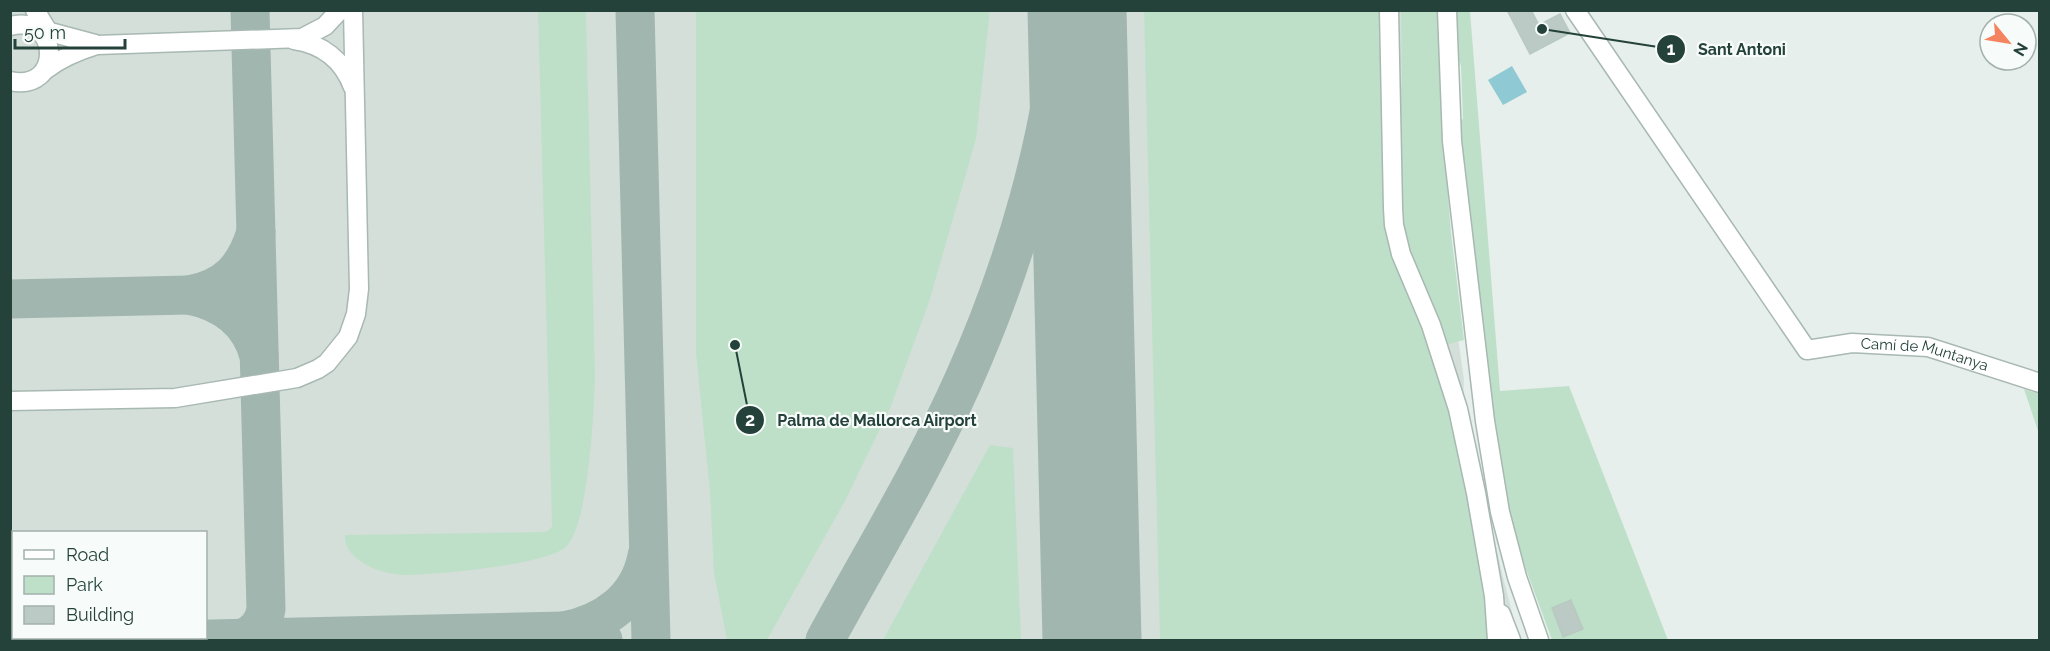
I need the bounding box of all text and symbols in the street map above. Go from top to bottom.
scale bar [15,12,124,50]
north arrow [1978,12,2038,72]
text: 50 m [24,22,66,43]
callout: Sant Antoni [1656,32,1799,66]
text: 1 [1667,38,1676,59]
text: N [2009,39,2032,59]
text: Sant Antoni [1698,40,1786,59]
street label: Camí de Muntanya [1860,334,1991,375]
callout: Palma de Mallorca Airport [735,403,989,437]
text: 2 [745,409,755,430]
text: Palma de Mallorca Airport [777,411,977,430]
legend [12,531,207,639]
text: Road [66,544,109,565]
text: Park [66,574,103,595]
text: Building [66,604,134,625]

